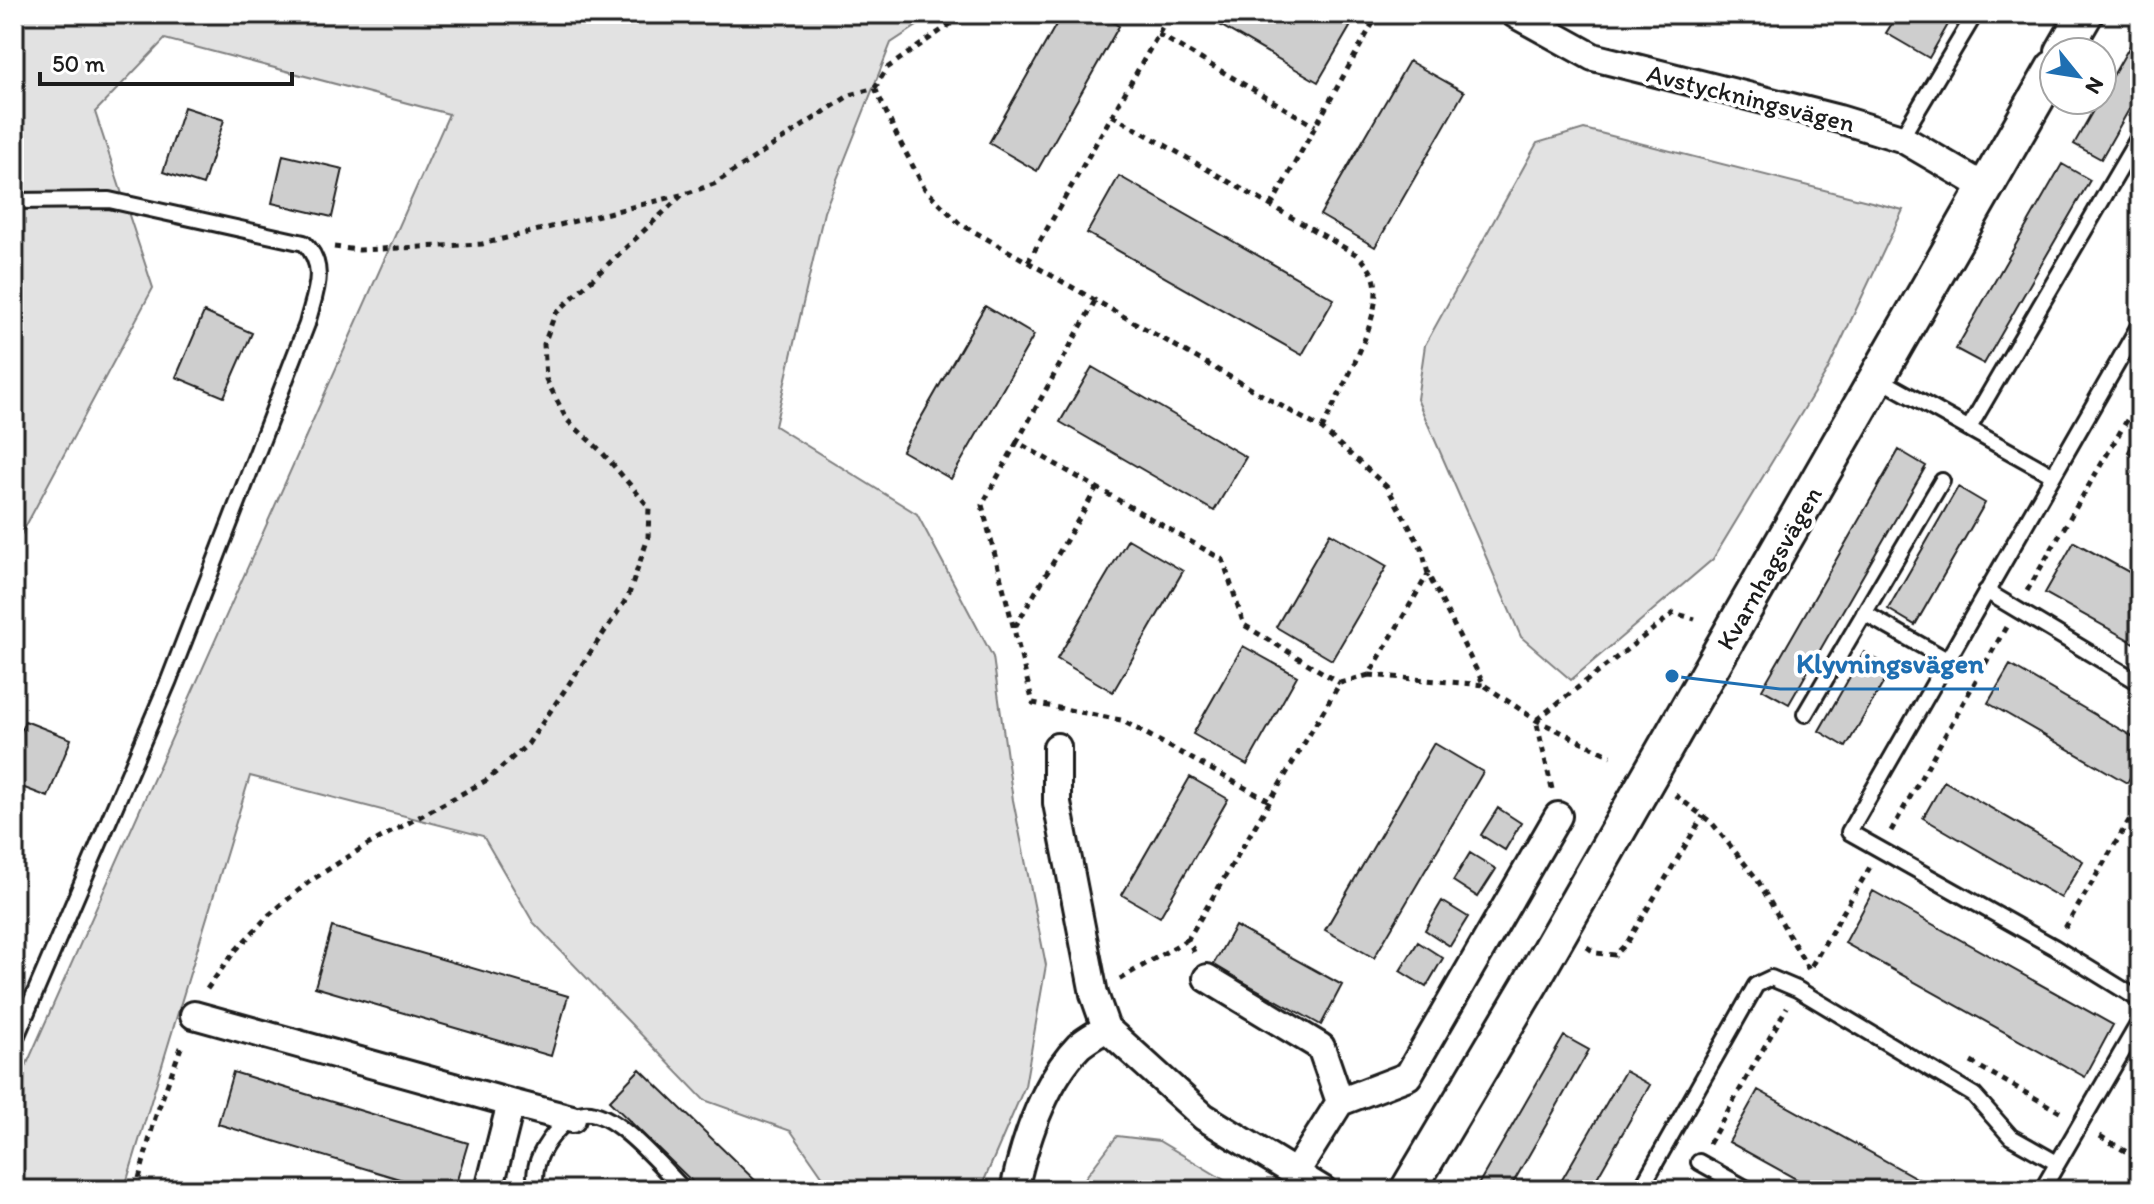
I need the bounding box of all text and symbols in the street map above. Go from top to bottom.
scale bar [40,36,292,86]
north arrow [2038,36,2118,116]
text: 50 m [52,49,105,78]
street label: Avstyckningsvägen [1644,57,1859,139]
text: N [2079,73,2110,99]
street label: Kvarnhagsvägen [1709,480,1829,656]
callout: Klyvningsvägen [1780,637,1999,689]
text: Klyvningsvägen [1796,646,1984,680]

